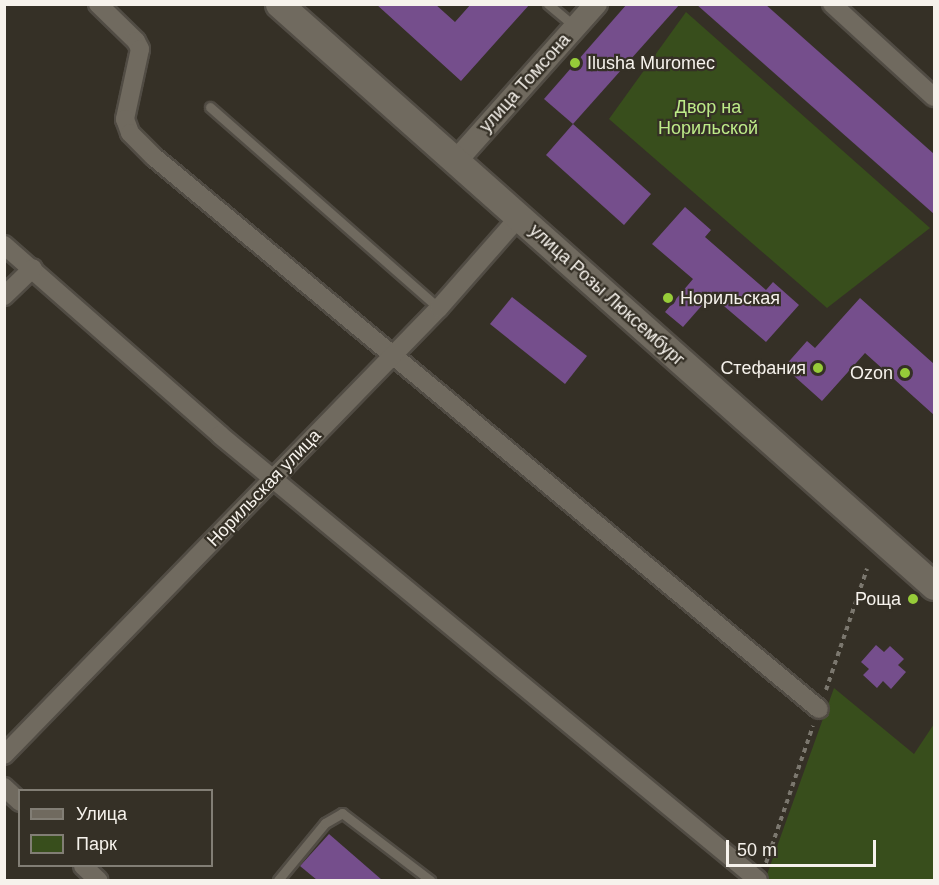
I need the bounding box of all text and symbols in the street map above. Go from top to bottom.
street label: улица Томсона [475,29,575,137]
place label: Ilusha Muromec [587,52,715,74]
marker: Ilusha Muromec [568,56,582,70]
park label: Двор на Норильской [658,97,758,140]
street label: улица Розы Люксембург [525,220,689,370]
place label: Норильская [680,287,780,309]
marker: Норильская [661,291,675,305]
place label: Стефания [720,357,806,379]
marker: Стефания [811,361,825,375]
place label: Ozon [850,362,893,384]
marker: Ozon [898,366,912,380]
street label: Норильская улица [203,425,325,551]
place label: Роща [855,588,901,610]
marker: Роща [906,592,920,606]
legend [18,789,213,867]
text: Улица [76,804,127,824]
scale bar [729,828,879,866]
text: Парк [76,834,117,854]
text: 50 m [737,840,777,860]

